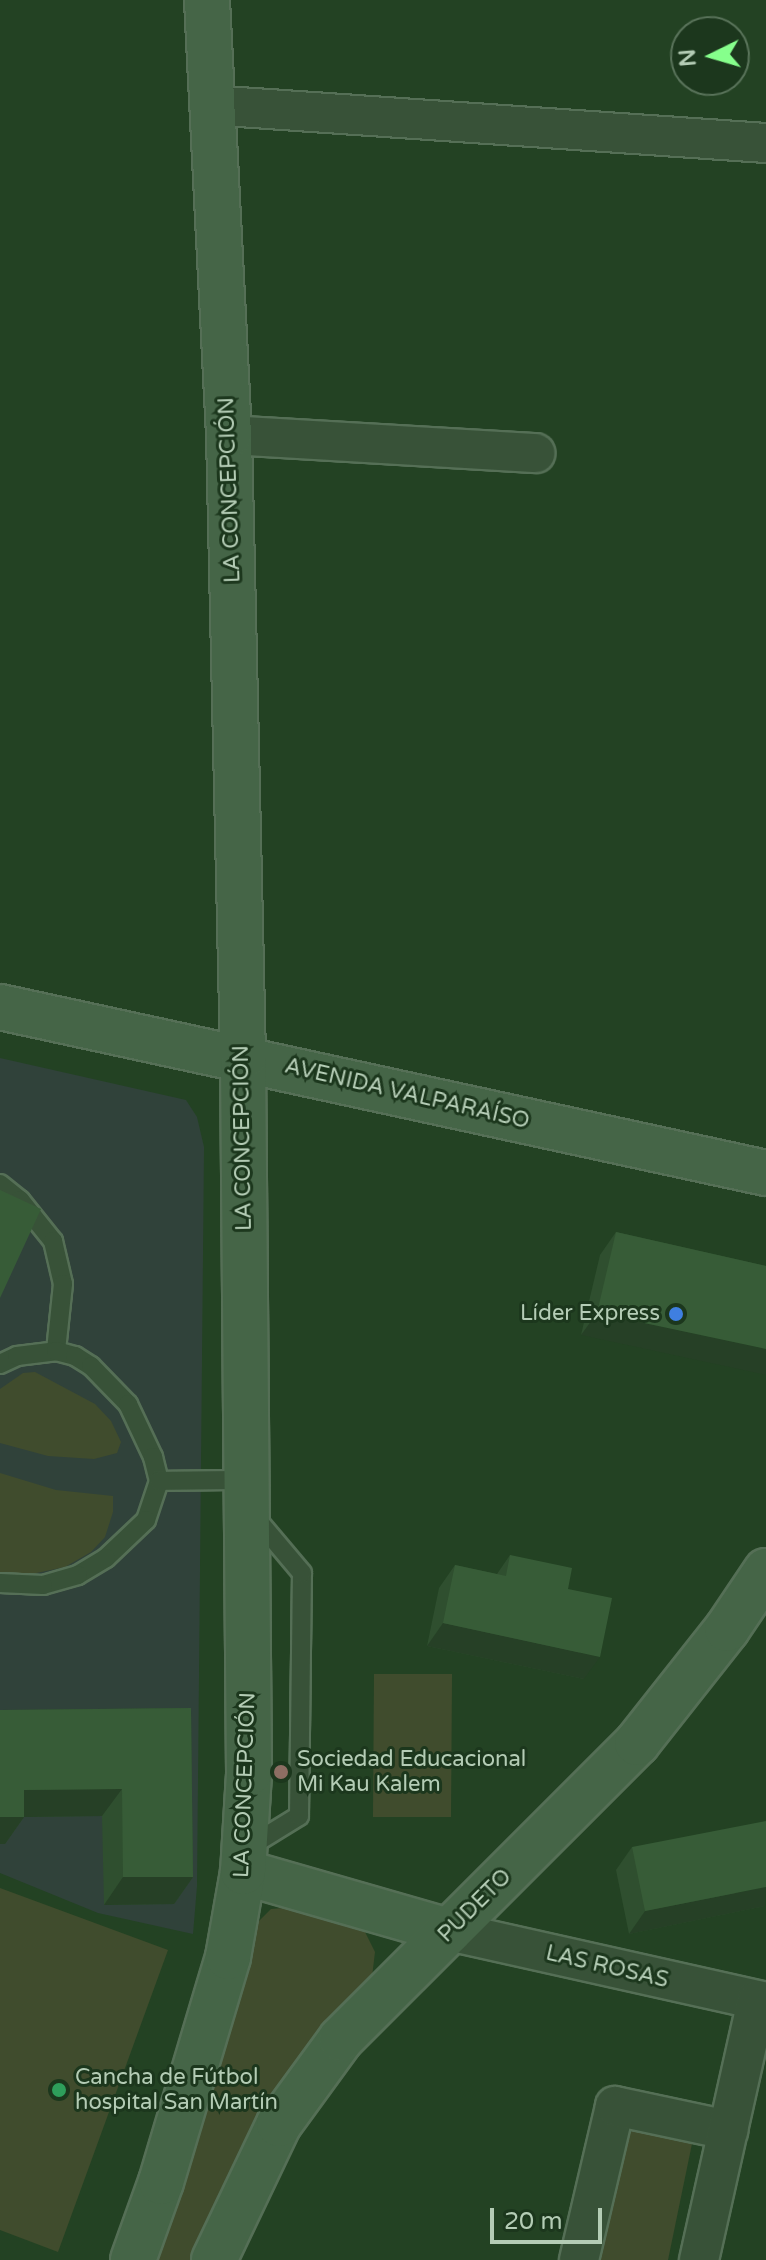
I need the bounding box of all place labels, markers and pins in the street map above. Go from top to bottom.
place label: Líder Express [520,1301,660,1327]
marker: Líder Express [667,1305,685,1323]
place label: Sociedad Educacional Mi Kau Kalem [297,1746,526,1798]
marker: Sociedad Educacional Mi Kau Kalem [272,1763,290,1781]
place label: Cancha de Fútbol hospital San Martín [75,2064,278,2116]
marker: Cancha de Fútbol hospital San Martín [50,2081,68,2099]

